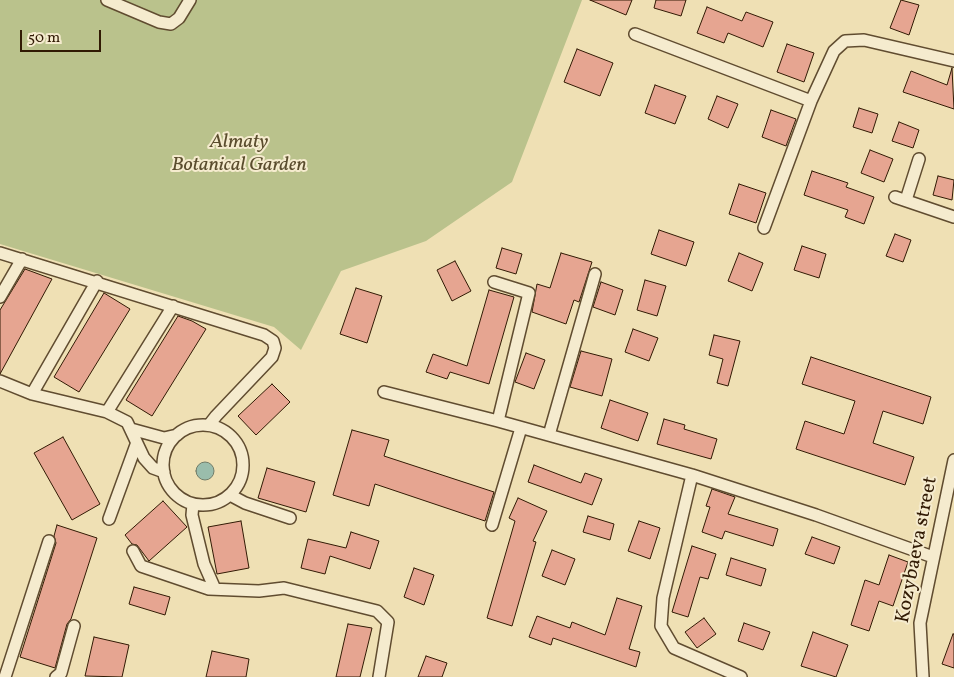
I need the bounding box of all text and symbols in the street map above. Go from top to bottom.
scale bar [22,20,104,52]
text: 50 m [28,28,60,49]
park label: Almaty Botanical Garden [171,131,307,178]
street label: Kozybaeva street [892,475,944,625]

